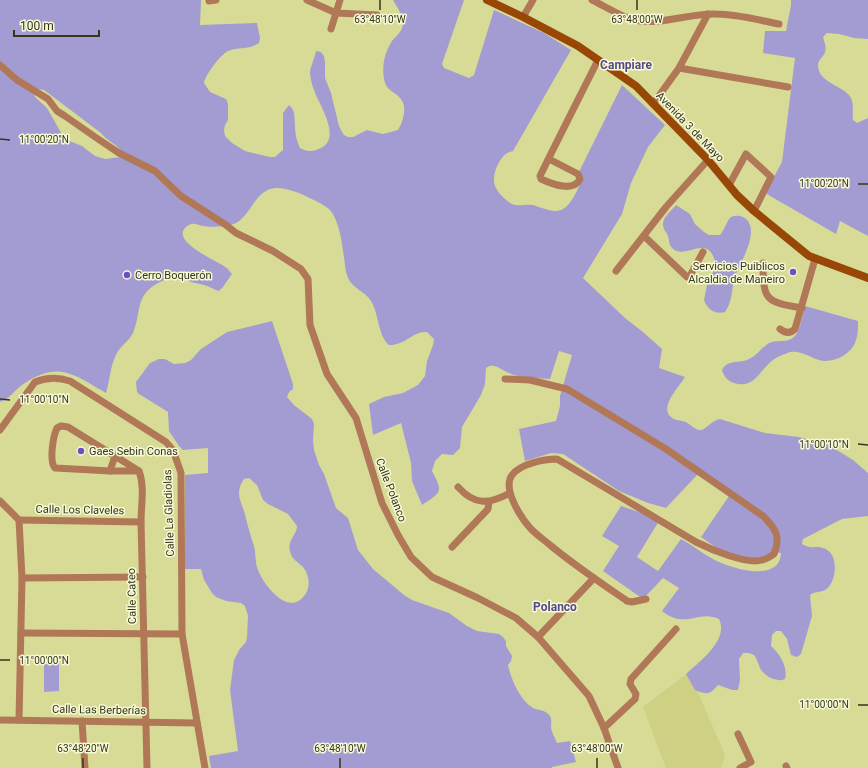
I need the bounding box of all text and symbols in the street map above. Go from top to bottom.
scale bar [14,12,99,38]
text: 63°48'10"W [354,14,406,25]
text: 63°48'00"W [611,14,663,25]
text: 100 m [20,19,54,33]
district label: Campiare [600,58,652,72]
street label: Avenida 3 de Mayo [653,89,727,165]
text: 11°00'20"N [19,134,69,145]
text: 11°00'20"N [799,178,849,189]
place label: Servicios Puiblicos Alcaldia de Maneiro [688,260,785,286]
marker: Servicios Puiblicos Alcaldia de Maneiro [788,267,798,277]
place label: Cerro Boquerón [135,269,212,282]
marker: Cerro Boquerón [122,270,132,280]
text: 11°00'10"N [19,394,69,405]
text: 11°00'10"N [799,439,849,450]
place label: Gaes Sebin Conas [89,445,178,458]
marker: Gaes Sebin Conas [76,446,86,456]
street label: Calle Polanco [373,456,409,524]
street label: Calle La Gladiolas [161,469,177,557]
street label: Calle Los Claveles [36,503,125,517]
street label: Calle Cateo [125,568,139,624]
district label: Polanco [533,600,577,614]
text: 11°00'00"N [19,655,69,666]
text: 11°00'00"N [799,699,849,710]
street label: Calle Las Berberías [52,703,146,717]
text: 63°48'20"W [57,743,109,754]
text: 63°48'10"W [314,743,366,754]
text: 63°48'00"W [571,743,623,754]

